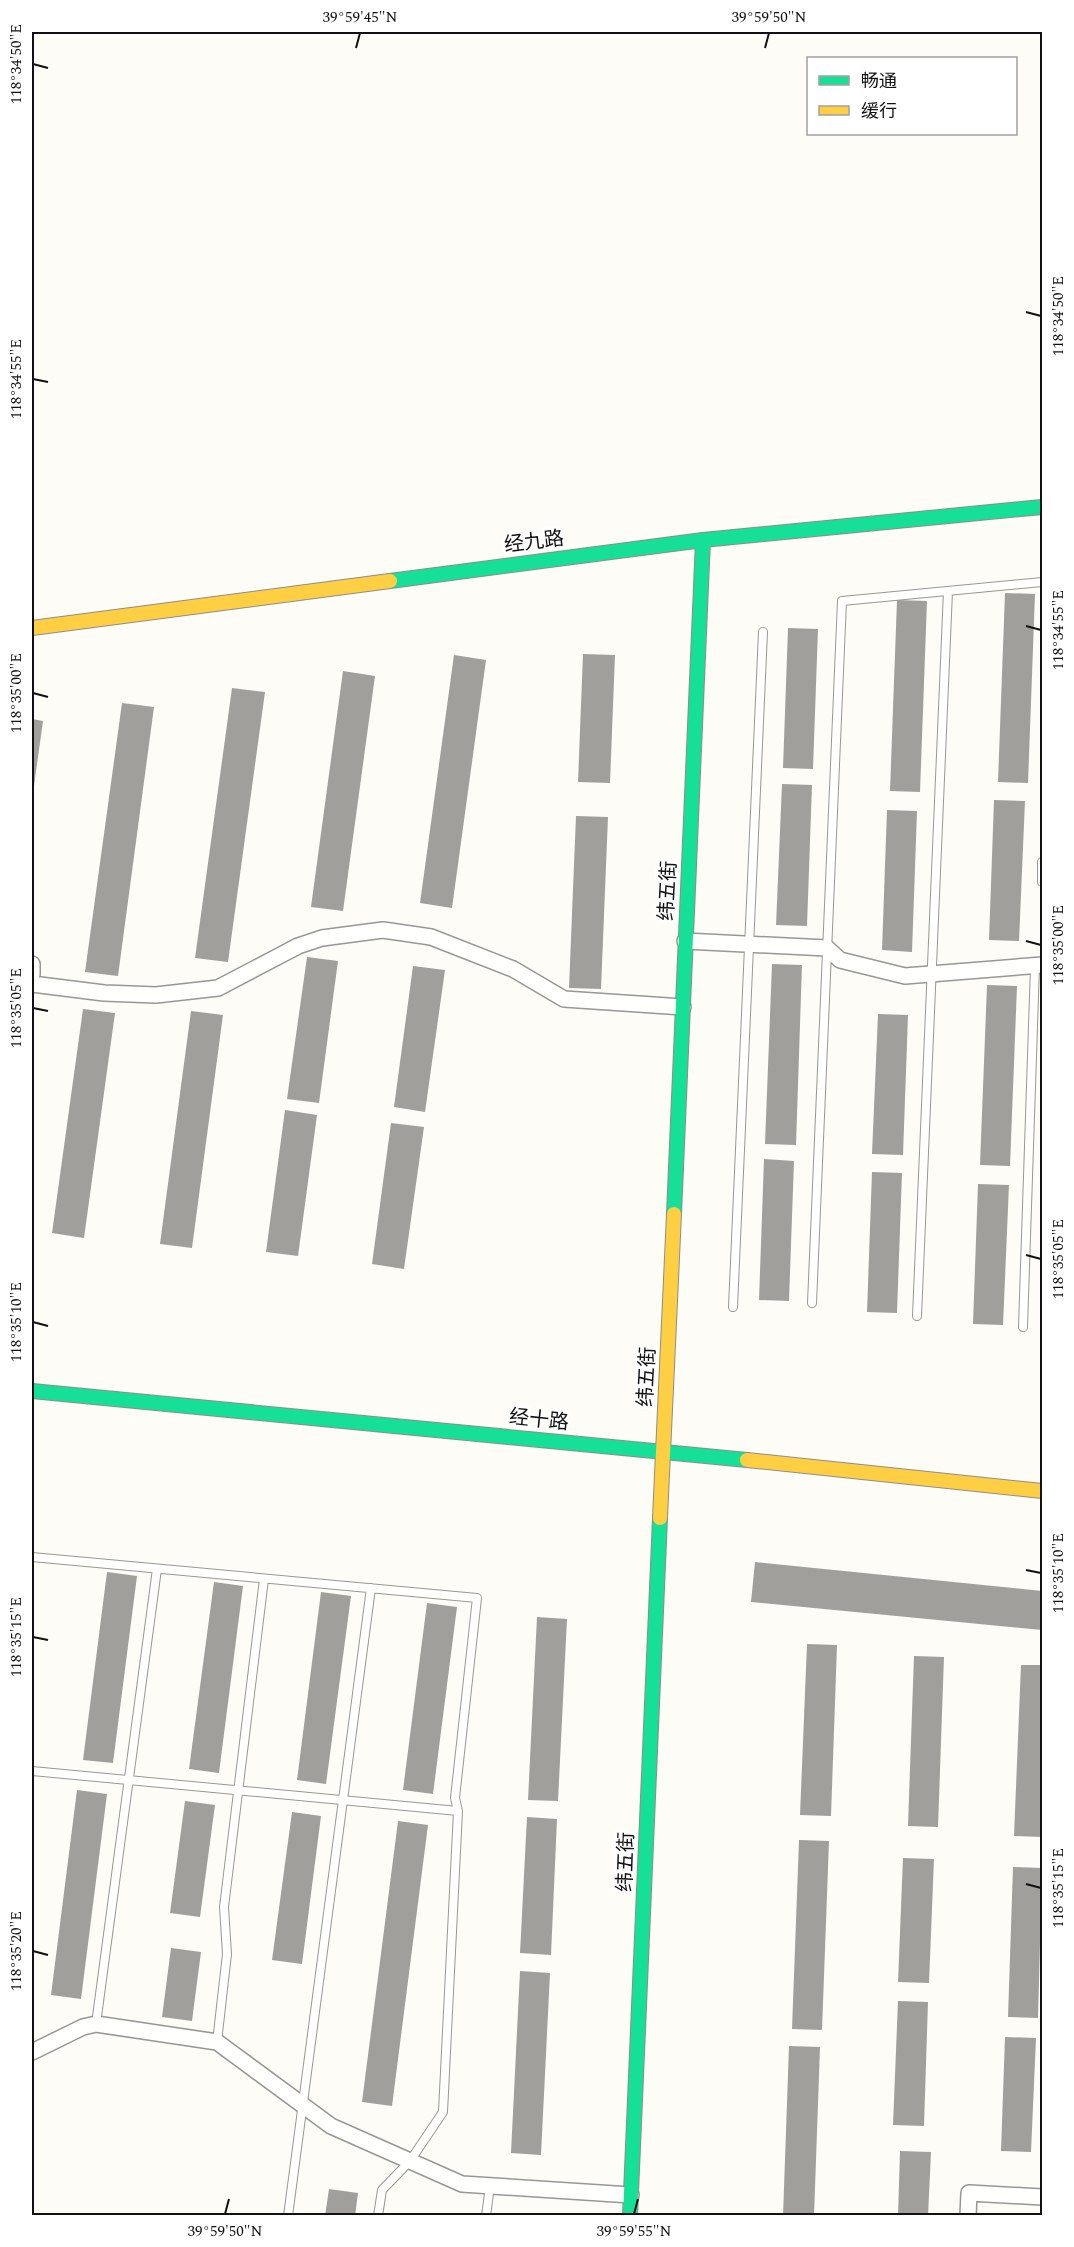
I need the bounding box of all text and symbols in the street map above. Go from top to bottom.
text: 39°59'45"N [323,6,398,29]
text: 39°59'50"N [732,6,807,29]
text: 118°34'50"E [5,24,28,104]
legend [807,57,1017,135]
text: 畅通 [861,68,897,95]
text: 缓行 [861,98,897,125]
text: 118°34'50"E [1047,276,1070,356]
text: 118°34'55"E [5,339,28,419]
street label: 经九路 [502,523,566,561]
text: 118°34'55"E [1047,590,1070,670]
text: 118°35'00"E [5,653,28,733]
street label: 纬五街 [651,860,685,922]
text: 118°35'00"E [1047,905,1070,985]
text: 118°35'05"E [5,968,28,1048]
text: 118°35'05"E [1047,1219,1070,1299]
text: 118°35'10"E [5,1282,28,1362]
street label: 纬五街 [630,1346,664,1408]
street label: 经十路 [508,1402,570,1438]
text: 118°35'10"E [1047,1533,1070,1613]
text: 118°35'15"E [5,1597,28,1677]
street label: 纬五街 [610,1831,642,1893]
text: 118°35'15"E [1047,1848,1070,1928]
text: 118°35'20"E [5,1911,28,1991]
text: 39°59'50"N [188,2220,263,2243]
text: 39°59'55"N [597,2220,672,2243]

